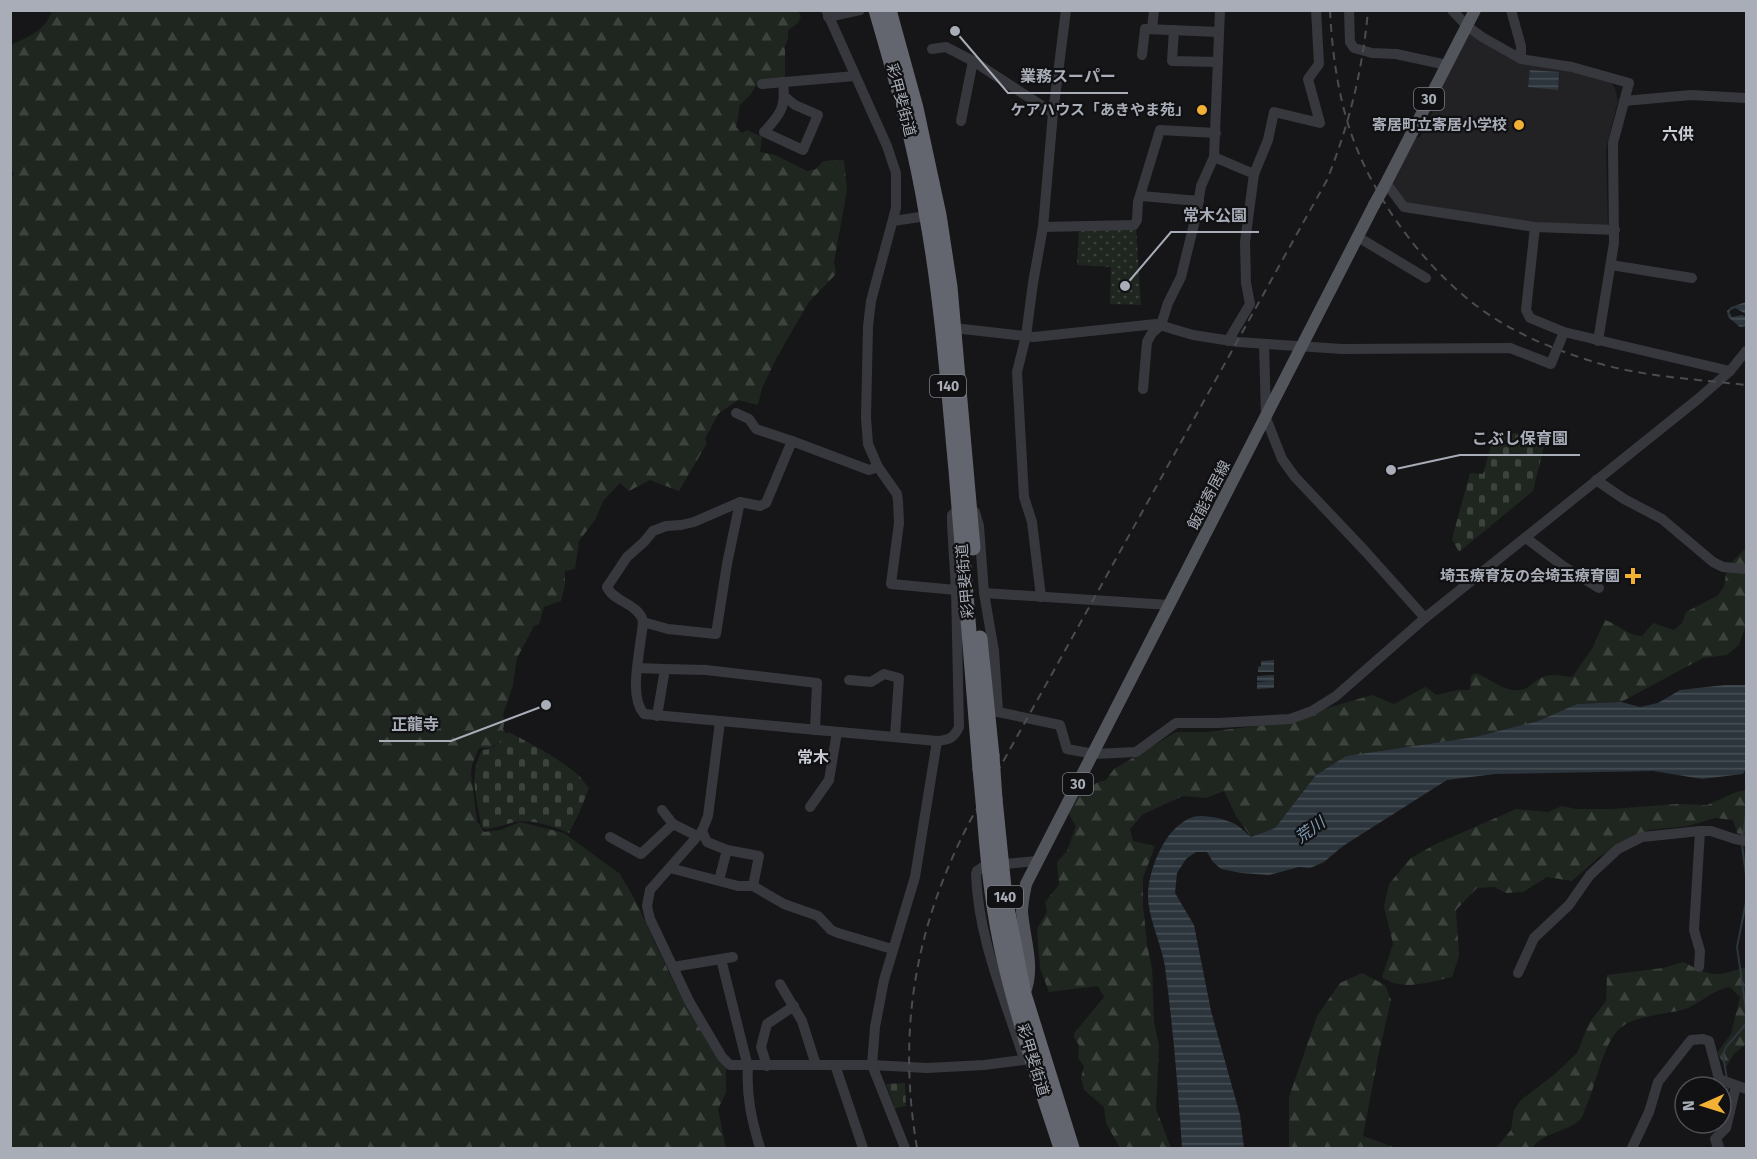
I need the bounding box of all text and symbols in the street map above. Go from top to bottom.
callout: 業務スーパー [1008,59,1128,93]
street label: 彩甲斐街道 [883,61,919,139]
text: 業務スーパー [1020,67,1116,86]
road number: 30 [1414,88,1444,110]
place label: ケアハウス「あきやま苑」 [1011,101,1190,119]
marker: ケアハウス「あきやま苑」 [1195,103,1209,117]
place label: 寄居町立寄居小学校 [1372,116,1507,134]
marker: 寄居町立寄居小学校 [1512,118,1526,132]
district label: 六供 [1662,125,1694,144]
callout: 常木公園 [1171,198,1259,232]
text: 常木公園 [1183,206,1247,225]
road number: 140 [930,375,966,397]
callout: こぶし保育園 [1460,421,1580,455]
text: こぶし保育園 [1472,429,1568,448]
street label: 飯能寄居線 [1184,457,1234,533]
street label: 彩甲斐街道 [953,543,977,619]
place label: 埼玉療育友の会埼玉療育園 [1440,567,1620,585]
marker: 埼玉療育友の会埼玉療育園 [1624,567,1642,585]
callout: 正龍寺 [379,707,451,741]
text: 正龍寺 [391,715,439,734]
district label: 常木 [797,748,829,767]
road number: 30 [1063,773,1093,795]
water label: 荒川 [1291,812,1330,847]
road number: 140 [987,886,1023,908]
street label: 彩甲斐街道 [1013,1021,1053,1099]
north arrow [1673,1075,1733,1135]
text: N [1679,1100,1698,1112]

